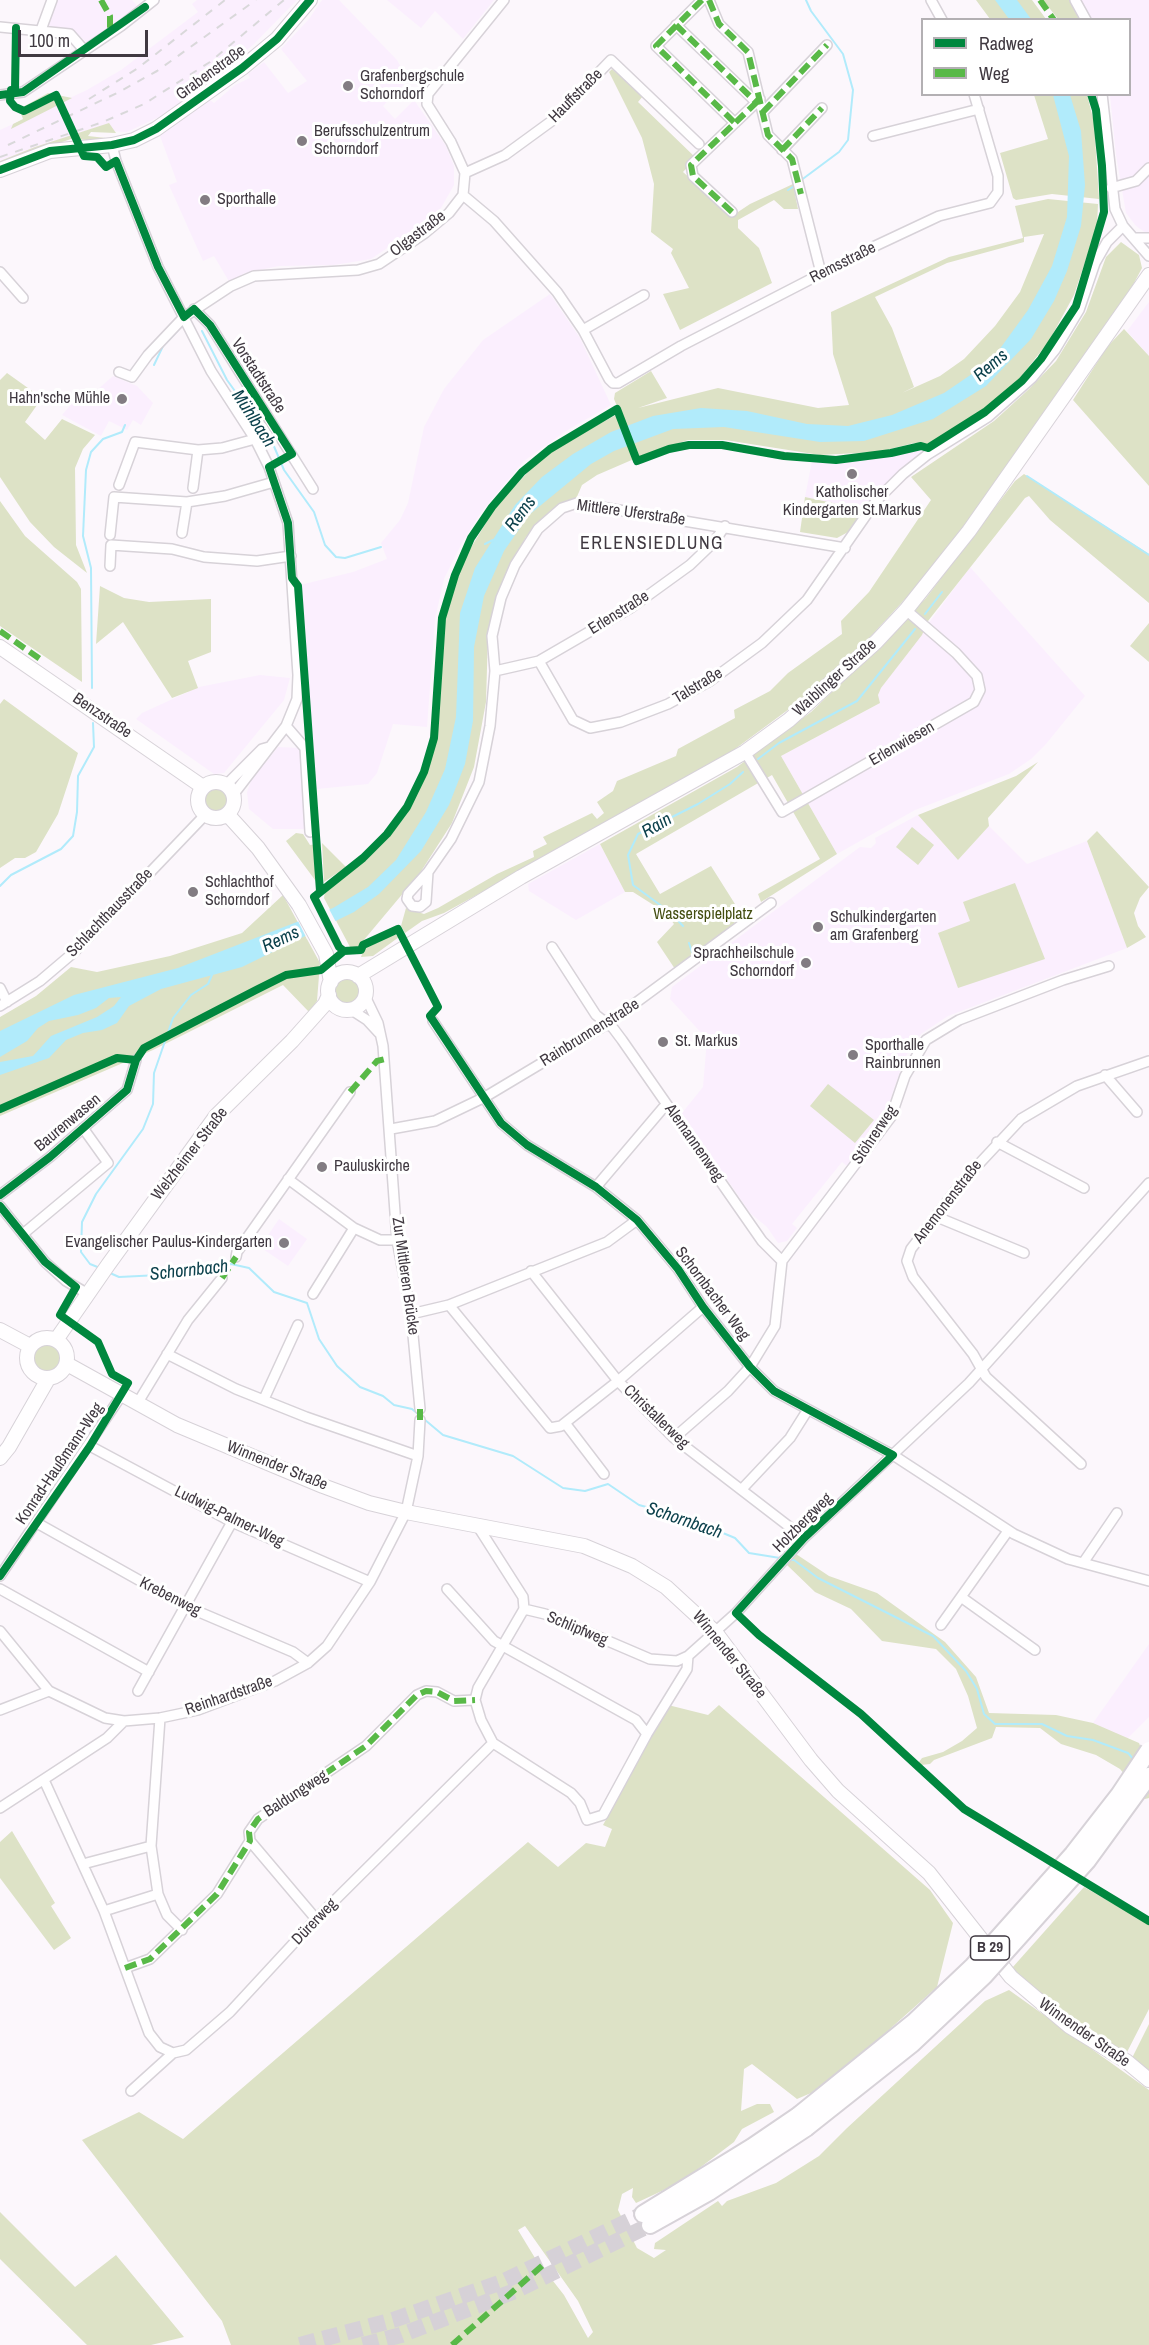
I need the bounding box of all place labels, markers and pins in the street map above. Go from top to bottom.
place label: Grafenbergschule Schorndorf [360,67,464,105]
marker: Grafenbergschule Schorndorf [341,79,355,93]
place label: Berufsschulzentrum Schorndorf [314,122,430,160]
marker: Berufsschulzentrum Schorndorf [295,134,309,148]
place label: Sporthalle [217,190,276,210]
marker: Sporthalle [198,193,212,207]
place label: Hahn'sche Mühle [9,389,110,409]
marker: Hahn'sche Mühle [115,392,129,406]
marker: Katholischer Kindergarten St.Markus [845,467,859,481]
place label: Katholischer Kindergarten St.Markus [783,483,921,521]
place label: Schlachthof Schorndorf [205,873,274,911]
marker: Schlachthof Schorndorf [186,885,200,899]
place label: Schulkindergarten am Grafenberg [830,908,936,946]
marker: Schulkindergarten am Grafenberg [811,920,825,934]
place label: Sprachheilschule Schorndorf [693,944,794,982]
marker: Sprachheilschule Schorndorf [799,956,813,970]
place label: St. Markus [675,1032,738,1052]
marker: St. Markus [656,1035,670,1049]
place label: Sporthalle Rainbrunnen [865,1036,941,1074]
marker: Sporthalle Rainbrunnen [846,1048,860,1062]
place label: Pauluskirche [334,1157,410,1177]
marker: Pauluskirche [315,1160,329,1174]
place label: Evangelischer Paulus-Kindergarten [65,1233,272,1253]
marker: Evangelischer Paulus-Kindergarten [277,1236,291,1250]

